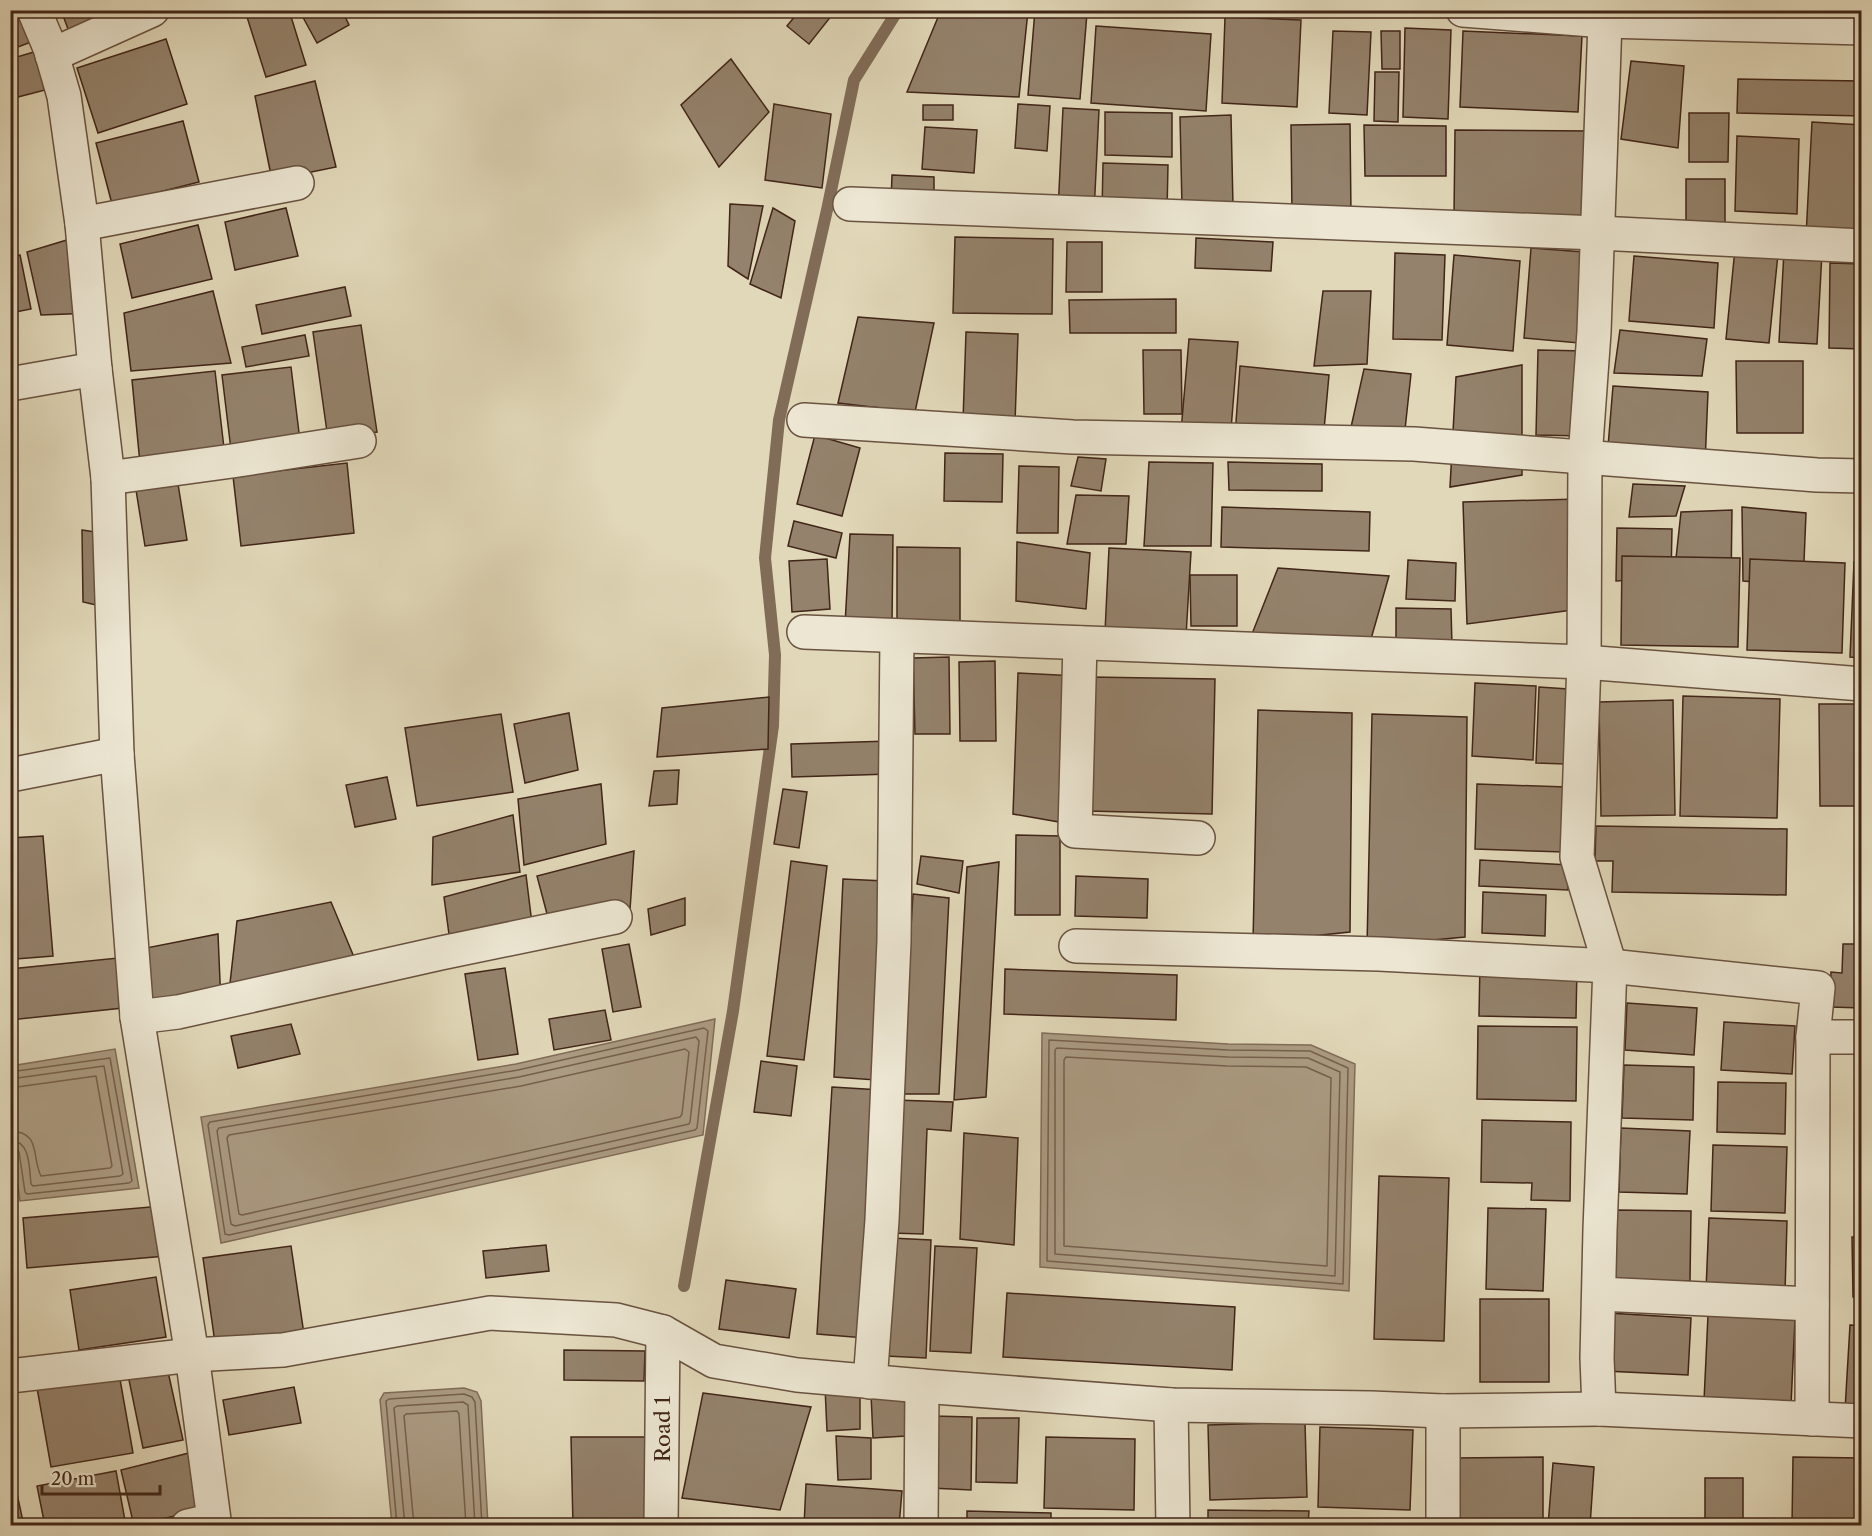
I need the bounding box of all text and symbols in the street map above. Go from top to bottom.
street label: Road 1 [650,1396,675,1462]
scale bar [42,1458,160,1496]
text: 20 m [51,1468,95,1490]

